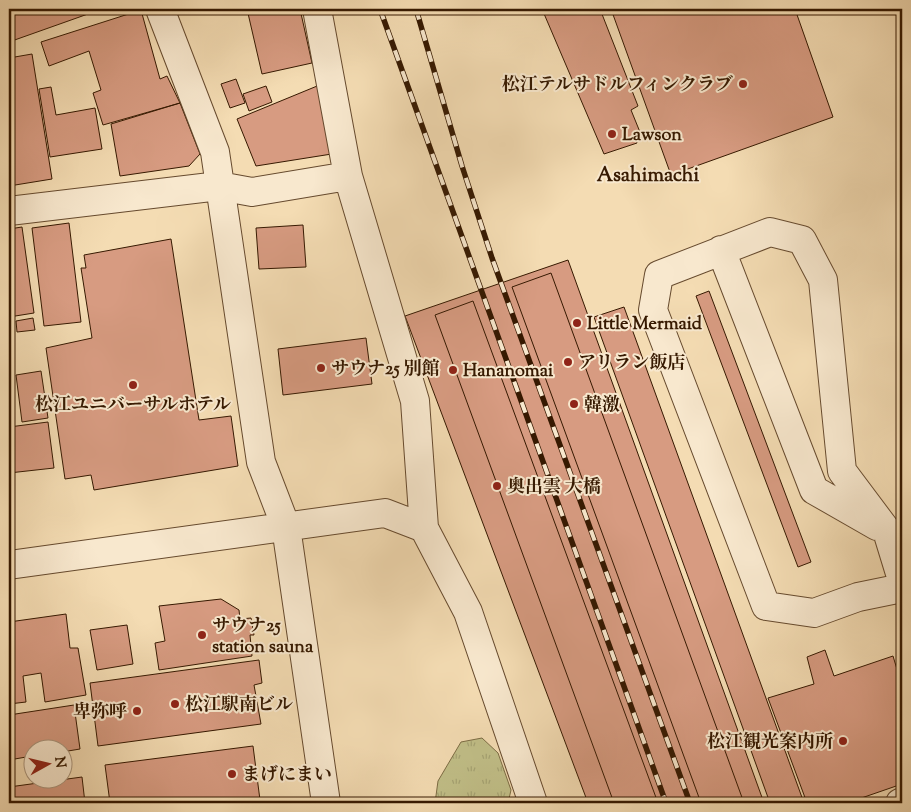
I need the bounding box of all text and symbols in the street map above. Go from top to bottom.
place label: 松江テルサドルフィンクラブ [502,73,733,99]
marker: 松江テルサドルフィンクラブ [737,78,749,90]
place label: Lawson [622,123,682,149]
marker: Lawson [606,128,618,140]
district label: Asahimachi [597,162,700,191]
place label: Little Mermaid [587,312,703,338]
marker: Little Mermaid [571,317,583,329]
place label: アリラン飯店 [578,351,685,377]
marker: アリラン飯店 [562,356,574,368]
place label: サウナ25 別館 [331,357,439,383]
place label: Hananomai [463,359,554,385]
marker: サウナ25 別館 [315,362,327,374]
marker: Hananomai [447,364,459,376]
marker: 松江ユニバーサルホテル [127,379,139,391]
place label: 松江ユニバーサルホテル [35,393,231,419]
place label: 韓激 [584,393,620,419]
marker: 韓激 [568,398,580,410]
place label: 奥出雲 大橋 [507,475,601,501]
marker: 奥出雲 大橋 [491,480,503,492]
place label: サウナ25 station sauna [212,614,314,661]
marker: サウナ25 station sauna [196,629,208,641]
place label: 松江駅南ビル [185,693,293,719]
marker: 松江駅南ビル [169,698,181,710]
place label: 卑弥呼 [73,700,127,726]
marker: 卑弥呼 [131,705,143,717]
place label: 松江観光案内所 [707,730,833,756]
marker: 松江観光案内所 [837,735,849,747]
north arrow [22,740,72,790]
text: N [48,756,70,769]
place label: まげにまい [242,763,332,789]
marker: まげにまい [226,768,238,780]

